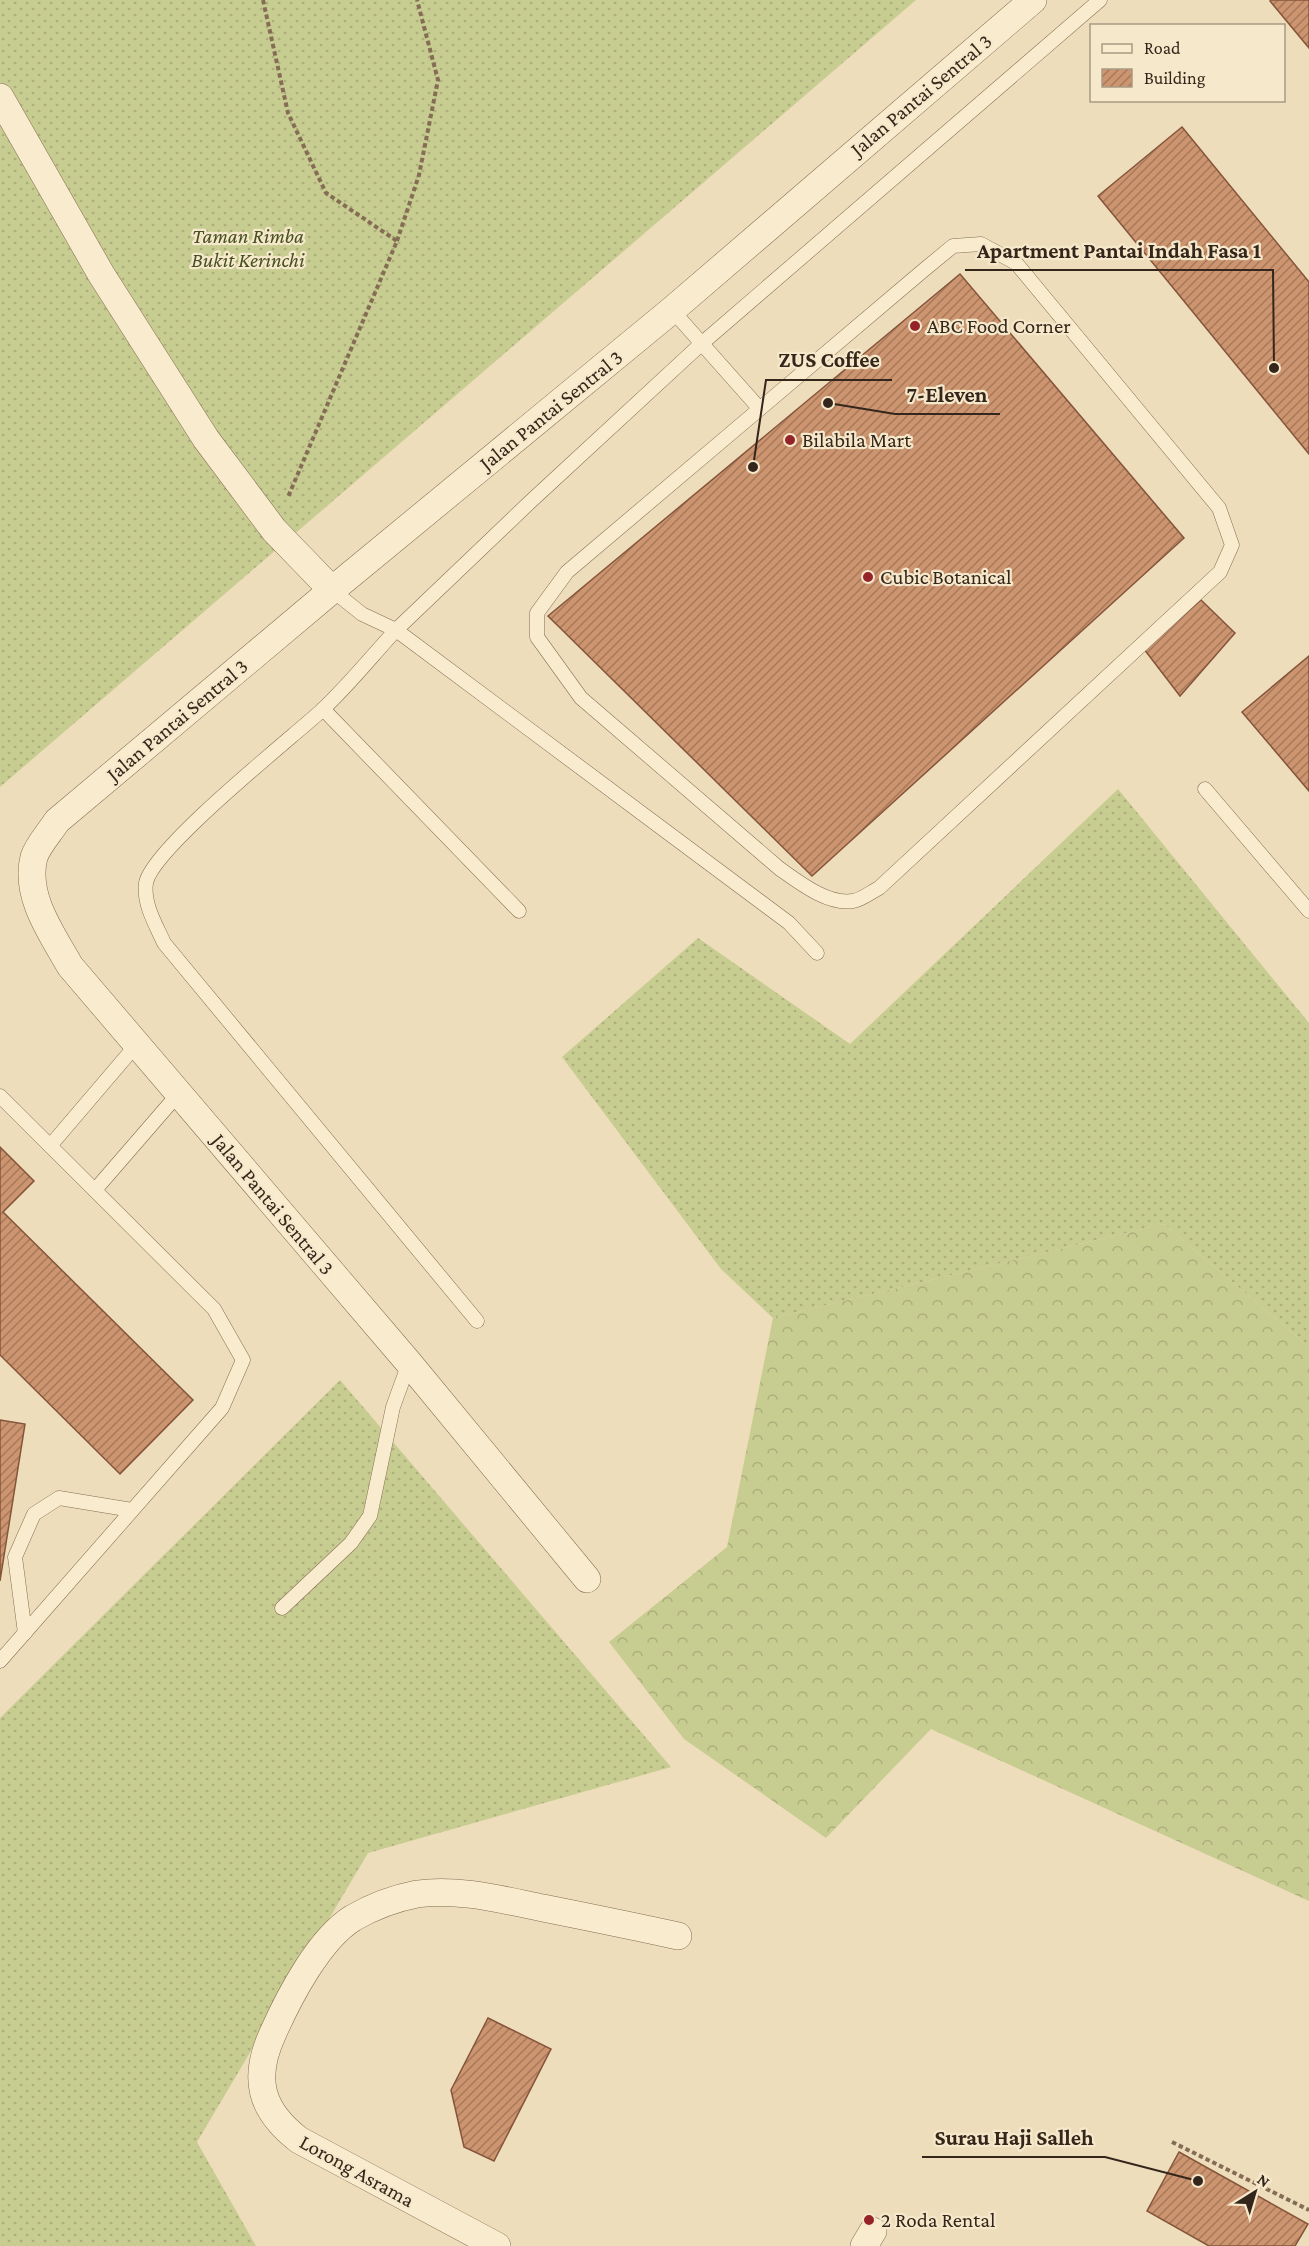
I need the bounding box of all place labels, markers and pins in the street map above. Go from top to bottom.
callout: Apartment Pantai Indah Fasa 1 [965,230,1273,270]
place label: ABC Food Corner [927,314,1071,338]
marker: ABC Food Corner [908,319,922,333]
callout: ZUS Coffee [766,340,892,380]
callout: 7-Eleven [895,374,1000,414]
place label: Bilabila Mart [802,428,912,452]
marker: Bilabila Mart [783,433,797,447]
place label: Cubic Botanical [880,565,1012,589]
marker: Cubic Botanical [861,570,875,584]
callout: Surau Haji Salleh [922,2117,1105,2157]
place label: 2 Roda Rental [881,2208,995,2232]
marker: 2 Roda Rental [862,2213,876,2227]

